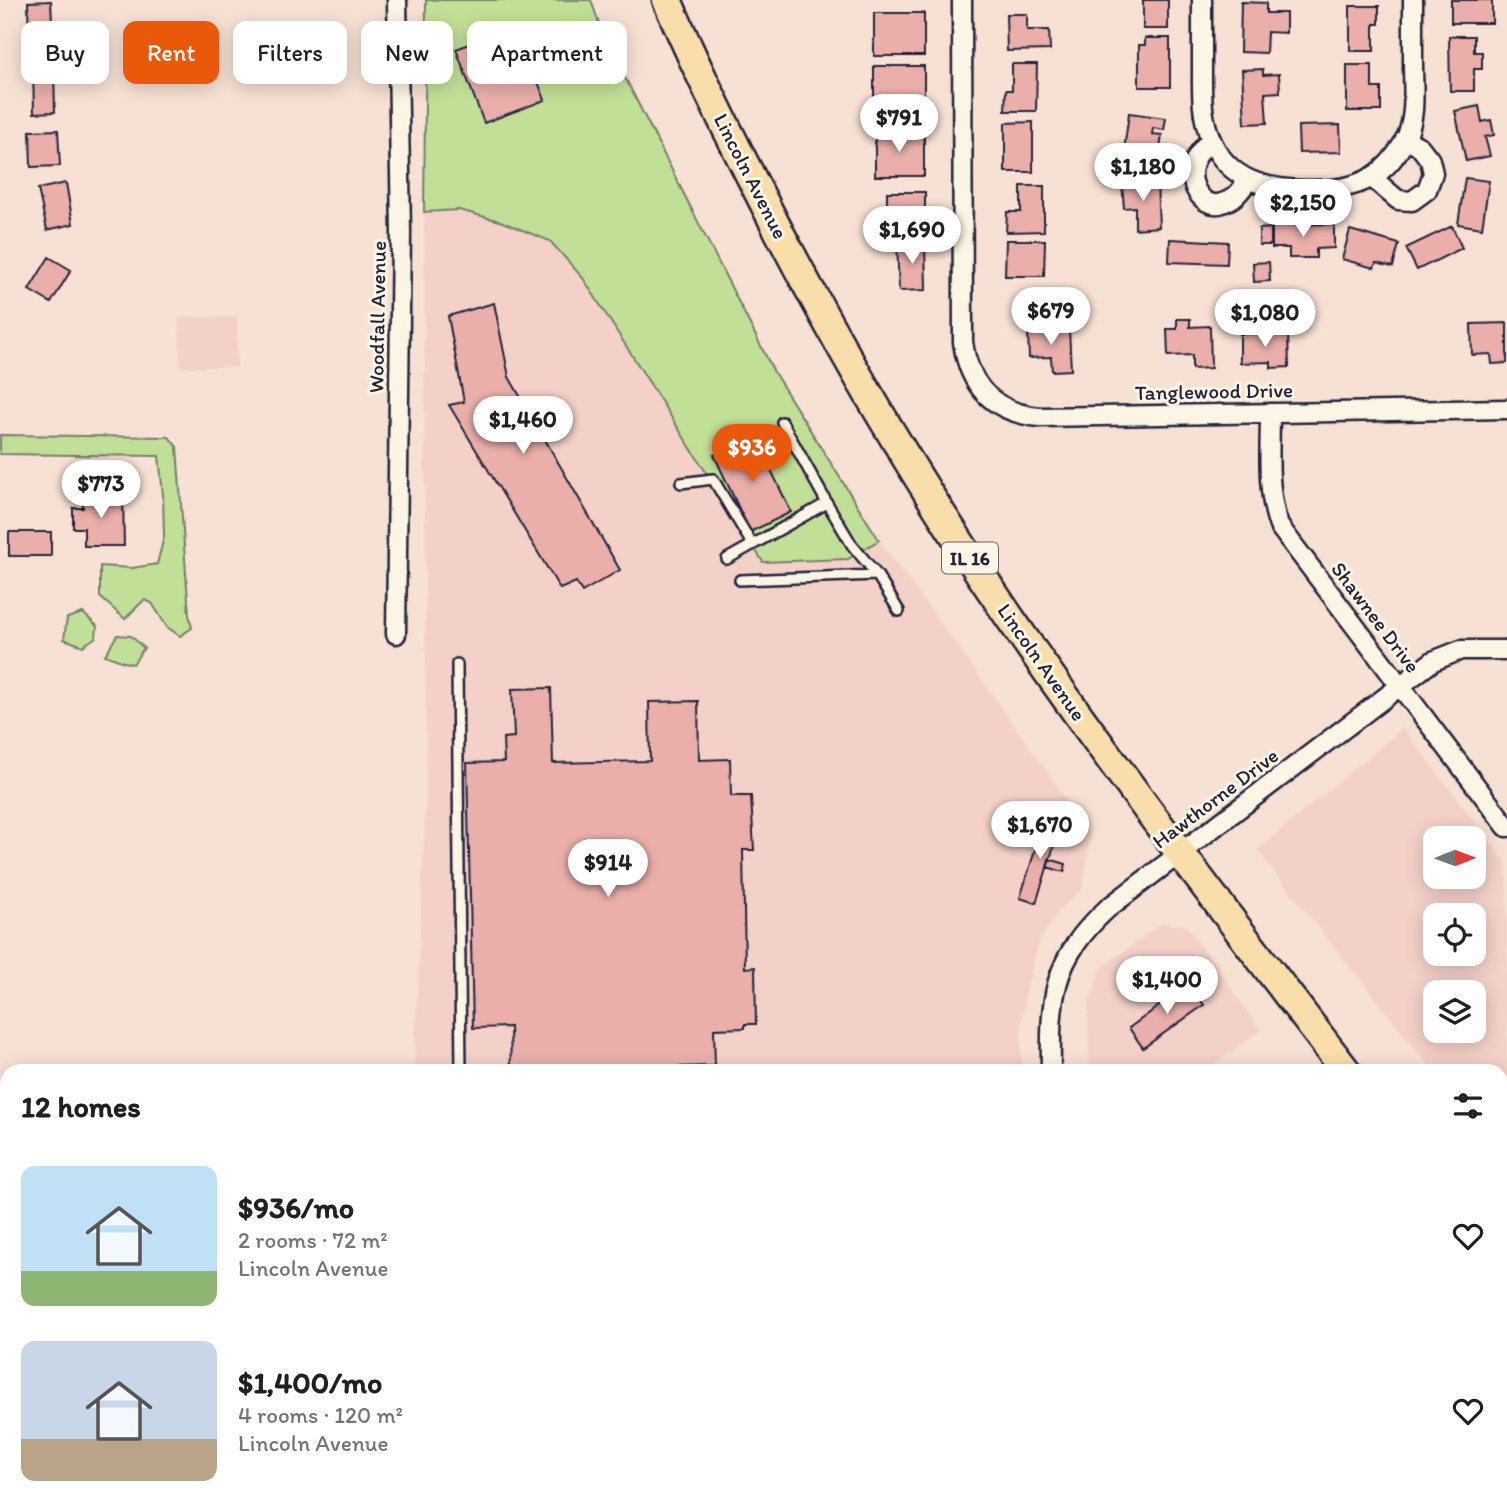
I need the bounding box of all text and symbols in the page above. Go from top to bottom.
chip: Buy [21,21,109,84]
chip: Rent [123,21,219,84]
chip: Filters [233,21,347,84]
chip: New [361,21,453,84]
chip: Apartment [467,21,627,84]
pin: $791 [858,94,940,154]
text: $791 [876,103,922,131]
street label: Lincoln Avenue [709,109,793,243]
pin: $1,180 [1086,144,1200,203]
text: $1,180 [1110,152,1176,180]
pin: $2,150 [1246,180,1360,239]
text: $2,150 [1270,188,1336,216]
pin: $1,690 [855,206,969,266]
text: $1,690 [879,215,945,243]
street label: Woodfall Avenue [363,241,391,393]
pin: $679 [1010,288,1092,347]
pin: $1,080 [1208,290,1322,349]
text: $679 [1027,296,1075,324]
text: $1,080 [1231,298,1299,326]
street label: Tanglewood Drive [1135,377,1293,405]
pin: $1,460 [466,396,580,456]
text: $1,460 [489,405,557,433]
pin: $936 [711,424,793,484]
text: $936 [728,433,776,461]
pin: $773 [60,461,142,520]
text: $773 [77,469,125,497]
road number: IL 16 [942,542,998,573]
street label: Shawnee Drive [1326,557,1426,677]
street label: Lincoln Avenue [992,599,1092,725]
street label: Hawthorne Drive [1147,743,1283,853]
pin: $1,670 [983,802,1097,861]
text: $1,670 [1007,810,1073,838]
north arrow [1423,826,1486,889]
map controls [1423,826,1486,1043]
pin: $914 [567,839,649,899]
text: $914 [584,848,632,876]
button: locate [1423,903,1486,966]
pin: $1,400 [1110,956,1224,1016]
text: $1,400 [1132,965,1202,993]
button: layers [1423,980,1486,1043]
icon: filters [1449,1087,1487,1125]
text: 12 homes [21,1088,141,1125]
text: $936/mo [238,1189,354,1226]
icon: home [77,1194,161,1278]
icon: heart [1449,1217,1487,1255]
text: 2 rooms · 72 m² [238,1226,388,1254]
text: Lincoln Avenue [238,1254,388,1282]
text: $1,400/mo [238,1364,382,1401]
icon: home [77,1369,161,1453]
icon: heart [1449,1392,1487,1430]
text: 4 rooms · 120 m² [238,1401,403,1429]
text: Lincoln Avenue [238,1429,388,1457]

